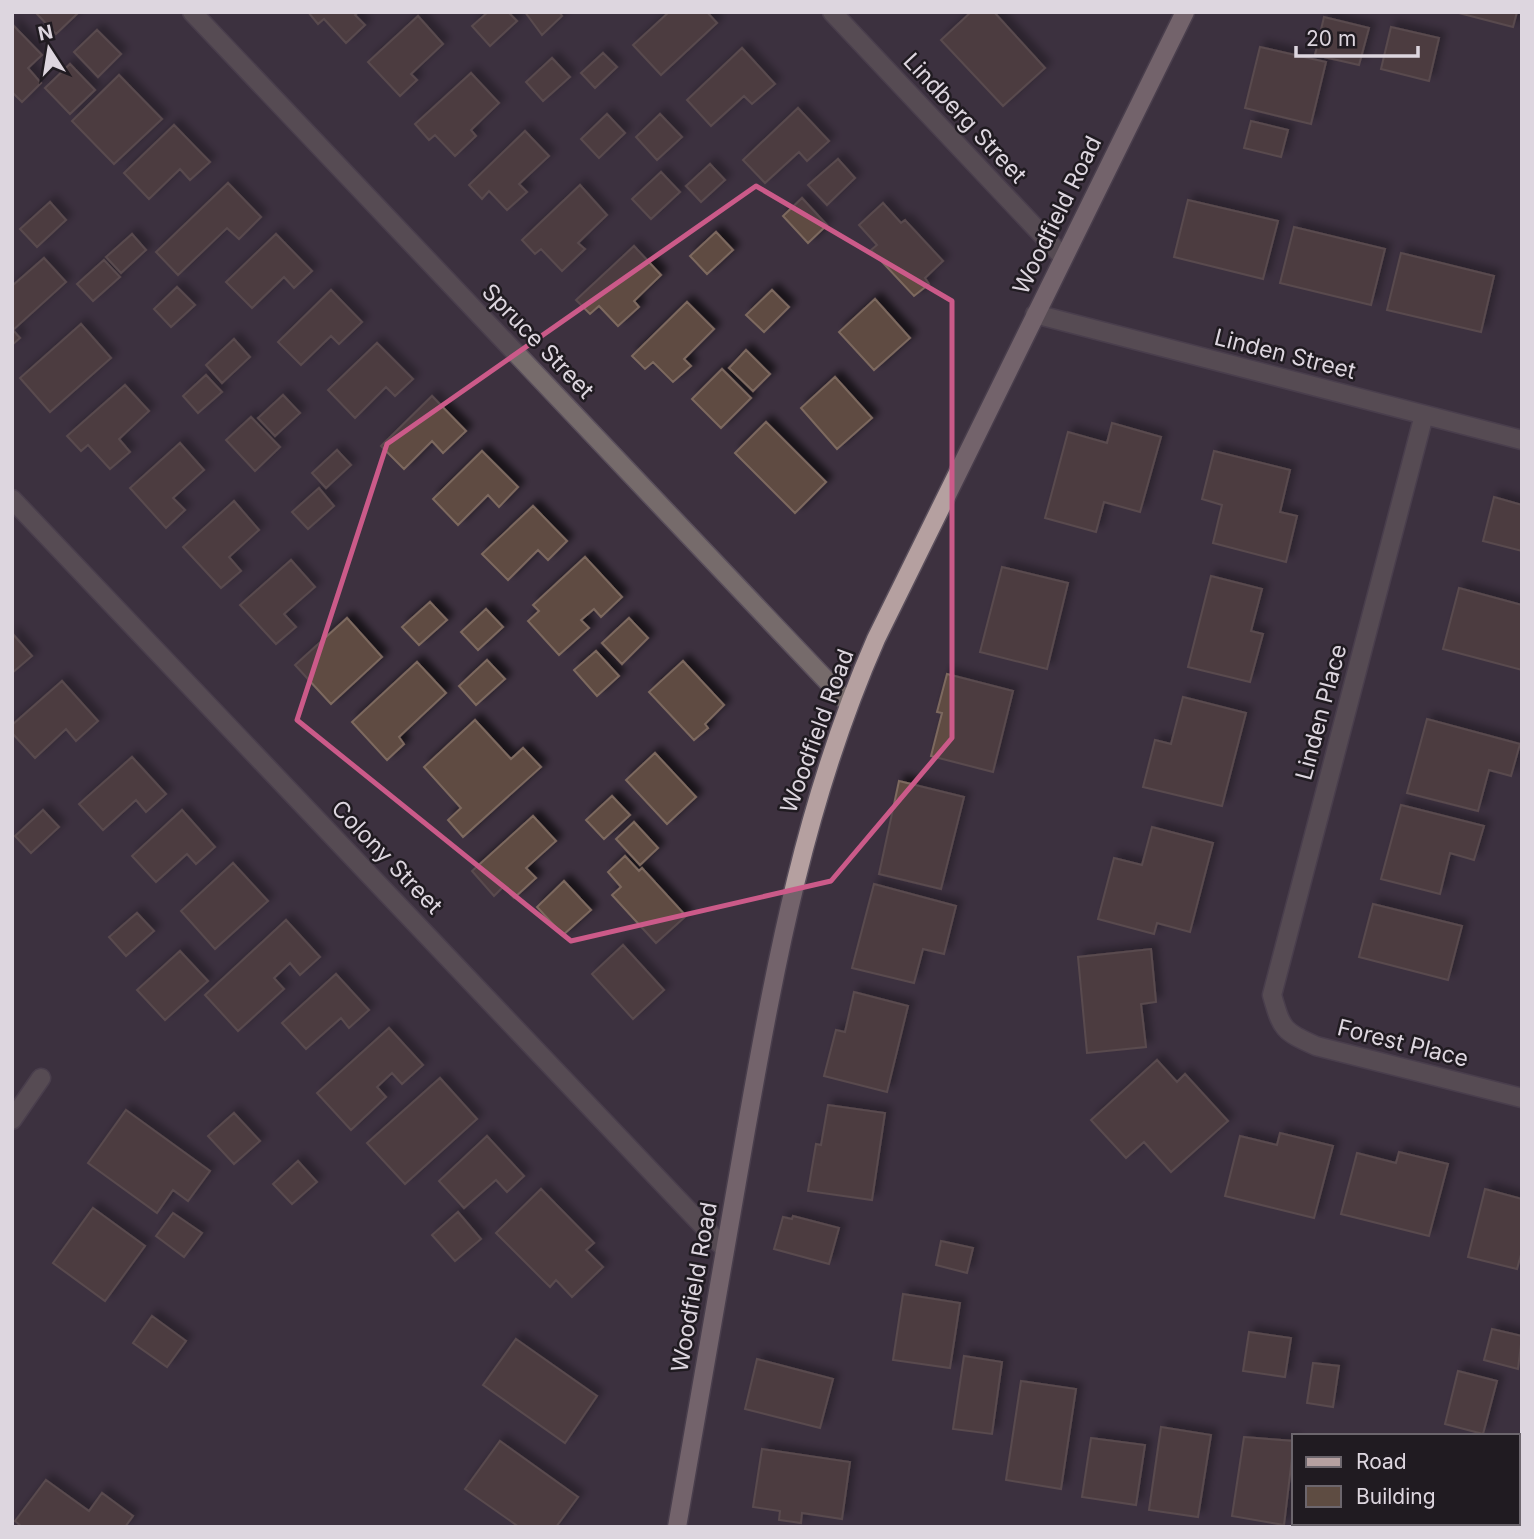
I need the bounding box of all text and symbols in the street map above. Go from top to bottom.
north arrow [14,14,84,84]
scale bar [1296,14,1418,58]
text: N [36,20,55,46]
text: 20 m [1306,26,1356,51]
street label: Lindberg Street [898,47,1033,189]
street label: Woodfield Road [1007,131,1107,299]
street label: Spruce Street [476,278,600,405]
street label: Linden Street [1211,323,1359,385]
street label: Linden Place [1289,641,1353,783]
street label: Woodfield Road [774,645,860,817]
street label: Colony Street [326,794,449,920]
street label: Forest Place [1335,1013,1471,1073]
street label: Woodfield Road [665,1200,723,1374]
legend [1292,1434,1520,1525]
text: Road [1356,1449,1407,1474]
text: Building [1356,1484,1436,1509]

